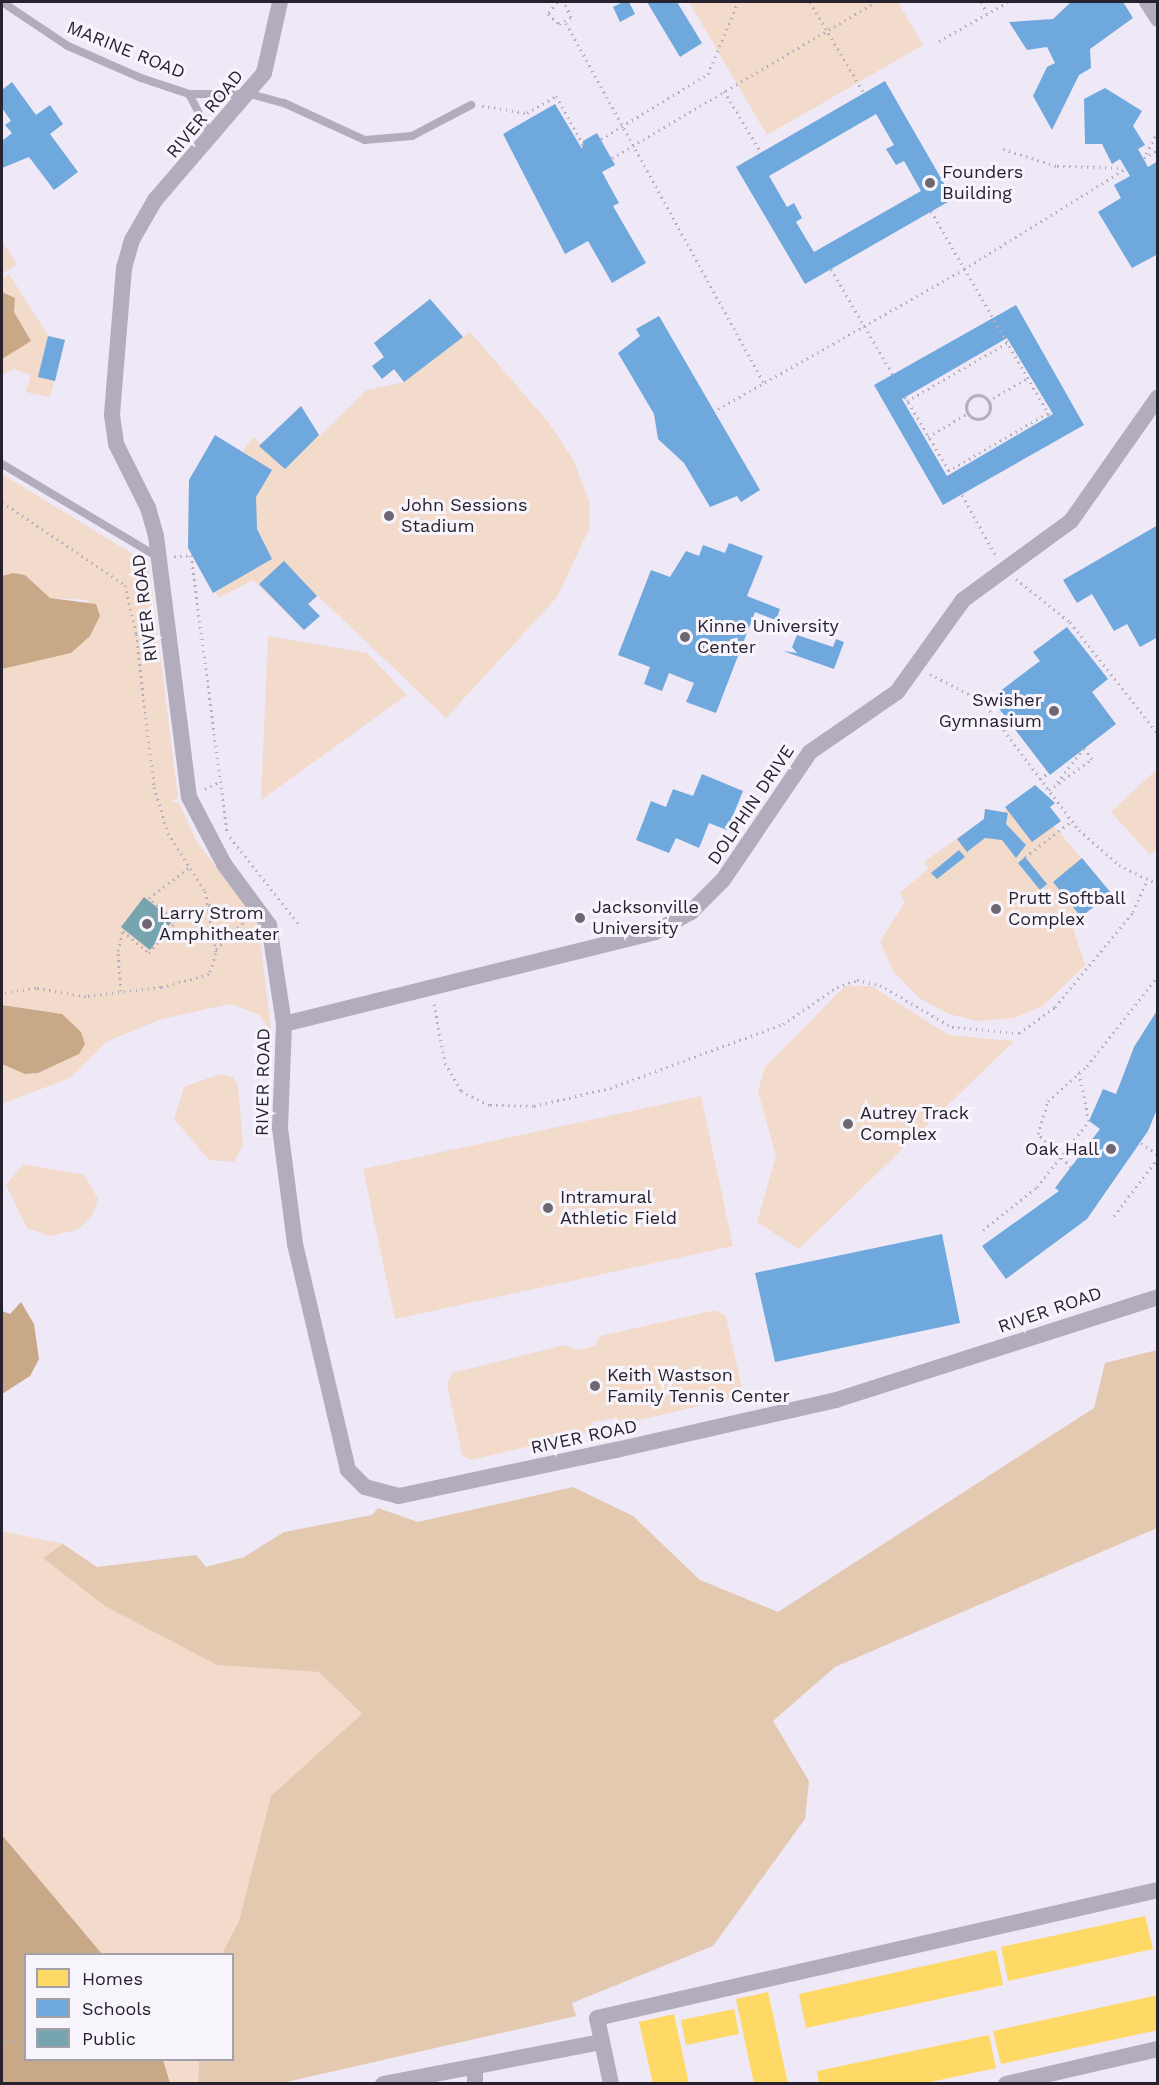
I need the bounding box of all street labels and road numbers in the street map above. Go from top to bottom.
street label: MARINE ROAD [64,17,188,83]
street label: RIVER ROAD [162,66,248,162]
street label: RIVER ROAD [128,553,162,663]
street label: DOLPHIN DRIVE [703,741,799,869]
street label: RIVER ROAD [251,1028,275,1136]
street label: RIVER ROAD [995,1282,1105,1338]
street label: RIVER ROAD [529,1415,639,1459]

